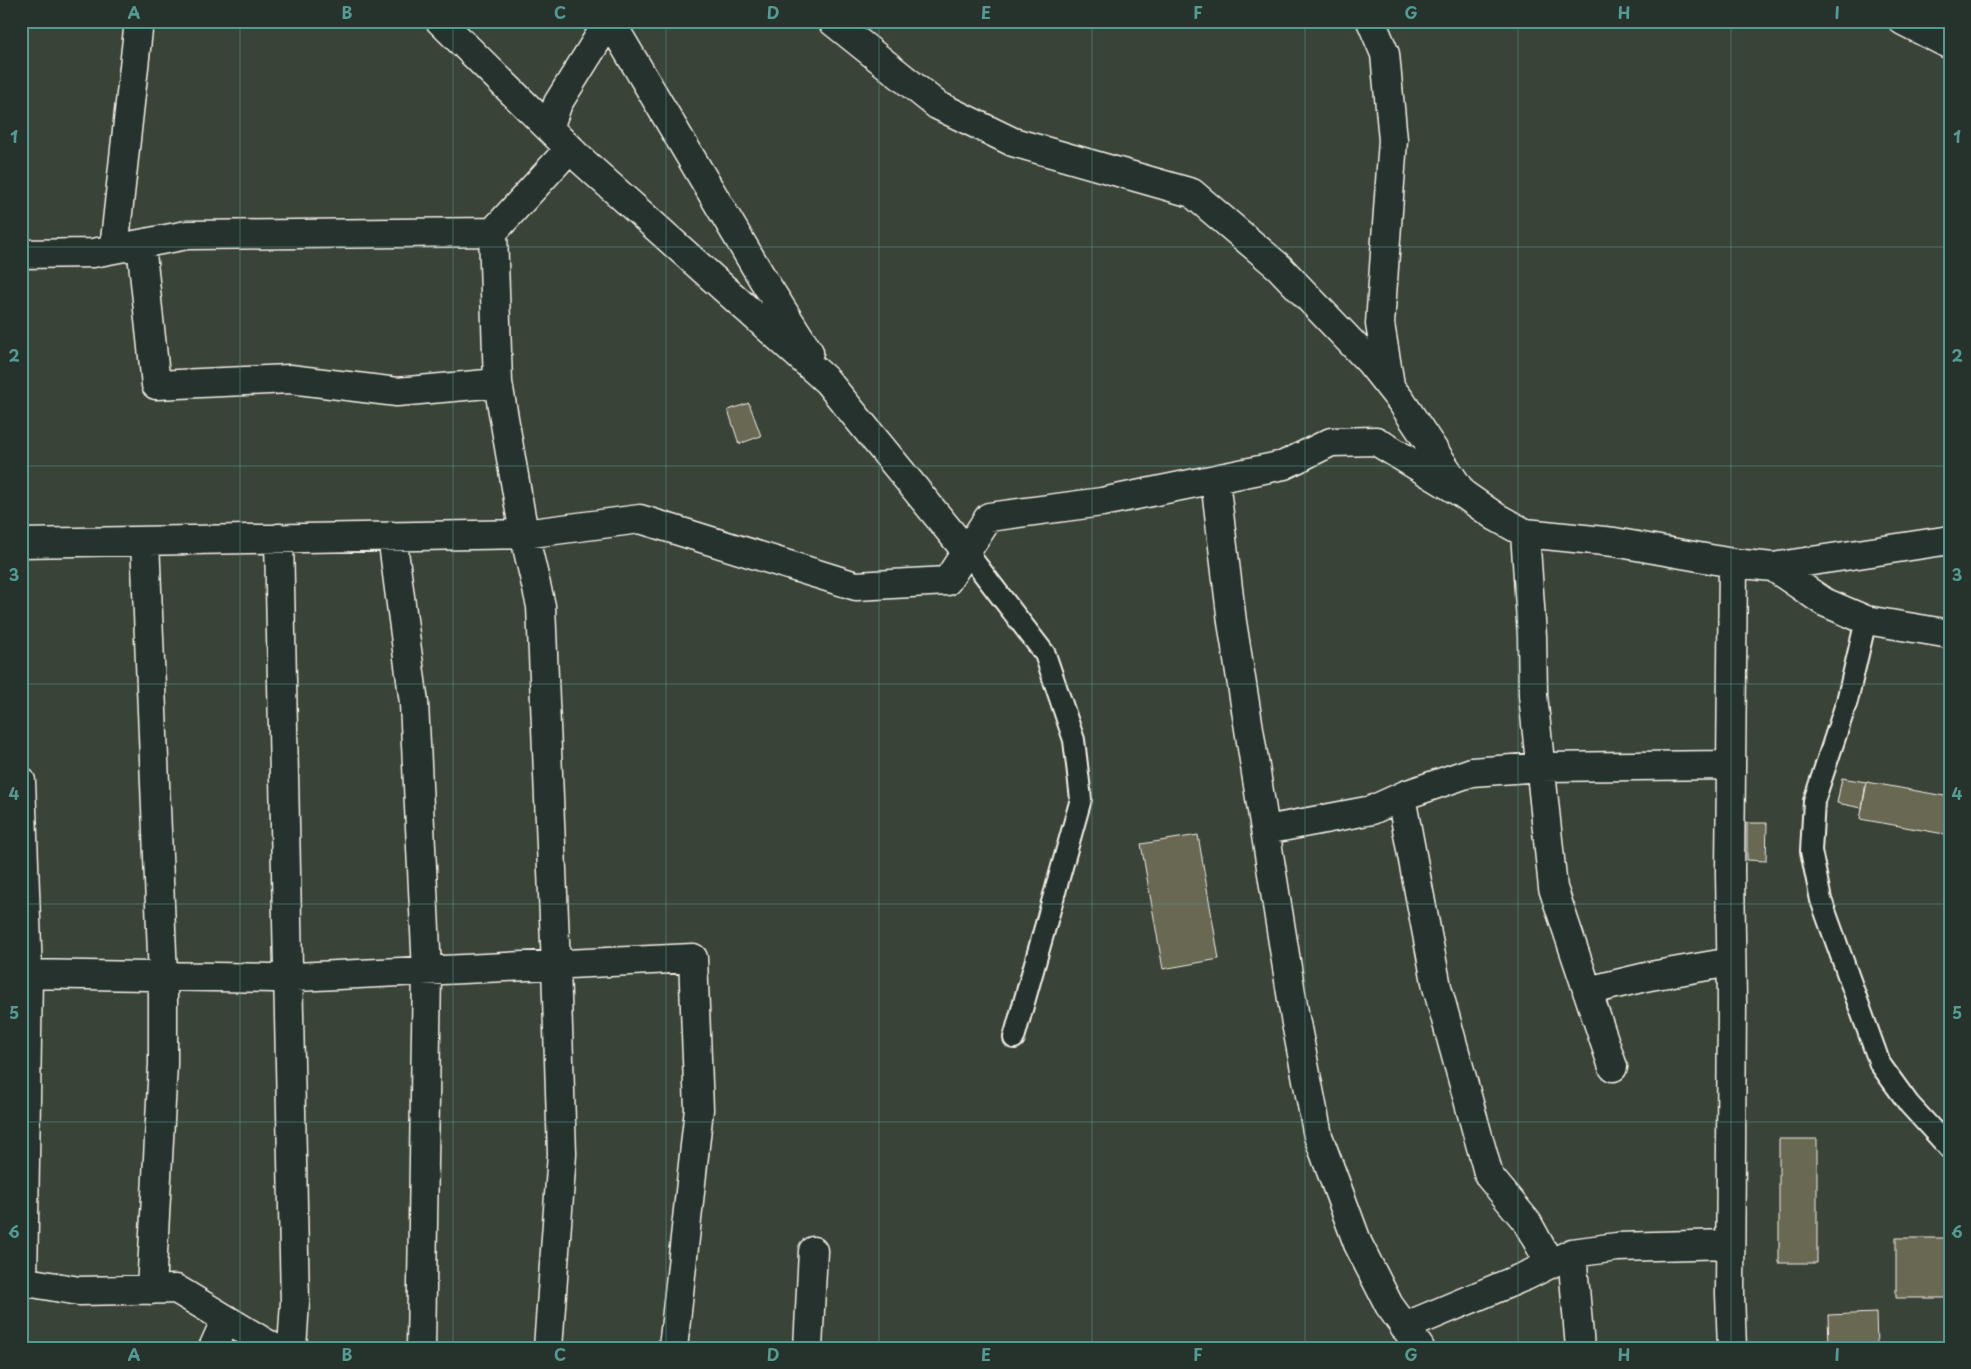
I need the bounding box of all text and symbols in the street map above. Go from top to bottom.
text: A [128,0,141,24]
text: B [342,0,353,24]
text: C [554,0,566,24]
text: D [767,0,779,24]
text: E [981,0,991,24]
text: F [1193,0,1203,24]
text: G [1404,0,1418,24]
text: H [1618,0,1630,24]
text: I [1834,0,1840,24]
text: 1 [10,124,18,148]
text: 1 [1953,124,1961,148]
text: 2 [8,343,20,367]
text: 2 [1951,343,1963,367]
text: 3 [9,562,19,586]
text: 3 [1952,562,1962,586]
text: 4 [9,781,20,805]
text: 4 [1952,781,1963,805]
text: 5 [9,1000,19,1024]
text: 5 [1952,1000,1962,1024]
text: 6 [8,1219,20,1243]
text: 6 [1951,1219,1963,1243]
text: A [128,1342,141,1366]
text: B [342,1342,353,1366]
text: C [554,1342,566,1366]
text: D [767,1342,779,1366]
text: E [981,1342,991,1366]
text: F [1193,1342,1203,1366]
text: G [1404,1342,1418,1366]
text: H [1618,1342,1630,1366]
text: I [1834,1342,1840,1366]

